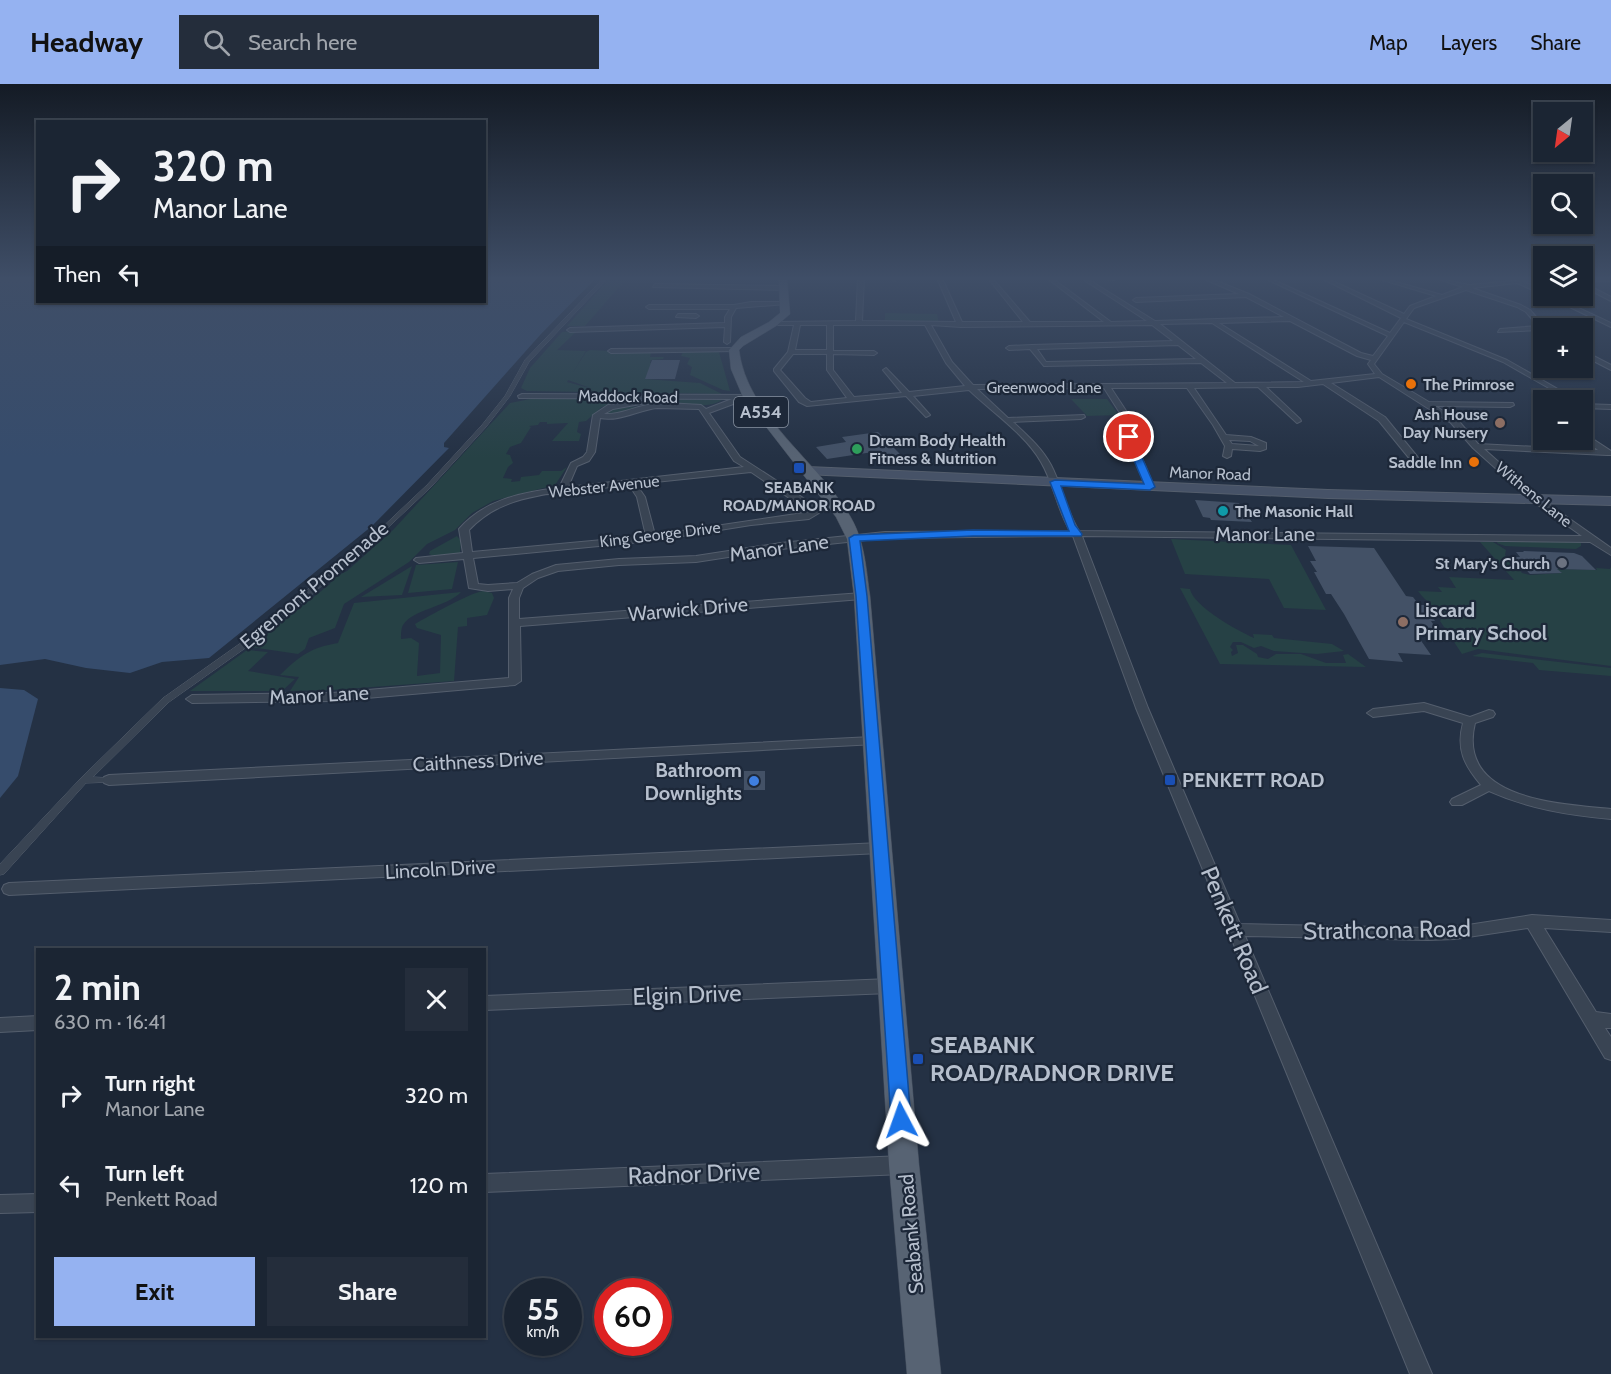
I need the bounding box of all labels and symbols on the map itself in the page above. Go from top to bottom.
north arrow [1533,102,1593,162]
place label: The Primrose [1423,375,1514,394]
marker: The Primrose [1404,377,1418,391]
street label: Greenwood Lane [986,378,1102,397]
street label: Maddock Road [578,386,678,407]
road number: A554 [734,397,788,427]
place label: Ash House Day Nursery [1403,405,1488,442]
pin [1103,411,1154,462]
marker: Ash House Day Nursery [1493,416,1507,430]
place label: Dream Body Health Fitness & Nutrition [869,431,1006,468]
marker: Dream Body Health Fitness & Nutrition [850,442,864,456]
place label: Saddle Inn [1388,453,1462,472]
marker: Saddle Inn [1467,455,1481,469]
street label: Withens Lane [1492,458,1576,531]
marker: SEABANK ROAD/MANOR ROAD [792,461,806,475]
street label: Manor Road [1169,463,1251,484]
street label: Webster Avenue [548,471,660,502]
place label: SEABANK ROAD/MANOR ROAD [723,478,875,515]
place label: The Masonic Hall [1235,502,1353,521]
marker: The Masonic Hall [1216,504,1230,518]
street label: Egremont Promenade [235,516,393,654]
street label: King George Drive [599,518,722,551]
street label: Manor Lane [1215,522,1315,546]
street label: Manor Lane [728,529,830,567]
place label: St Mary's Church [1435,554,1550,573]
marker: St Mary's Church [1555,556,1569,570]
street label: Warwick Drive [627,592,749,626]
place label: Liscard Primary School [1415,598,1547,645]
marker: Liscard Primary School [1396,615,1410,629]
street label: Manor Lane [269,680,369,710]
street label: Caithness Drive [412,746,544,776]
place label: Bathroom Downlights [645,758,742,805]
place label: PENKETT ROAD [1182,768,1325,792]
marker: PENKETT ROAD [1163,773,1177,787]
marker: Bathroom Downlights [747,774,761,788]
street label: Lincoln Drive [384,854,496,884]
street label: Penkett Road [1195,862,1274,998]
street label: Strathcona Road [1303,914,1471,945]
street label: Elgin Drive [632,978,742,1011]
place label: SEABANK ROAD/RADNOR DRIVE [930,1030,1174,1087]
marker: SEABANK ROAD/RADNOR DRIVE [911,1052,925,1066]
position arrow [869,1088,933,1152]
street label: Radnor Drive [627,1157,761,1190]
street label: Seabank Road [894,1173,928,1295]
speed limit sign: 60 [594,1278,672,1356]

